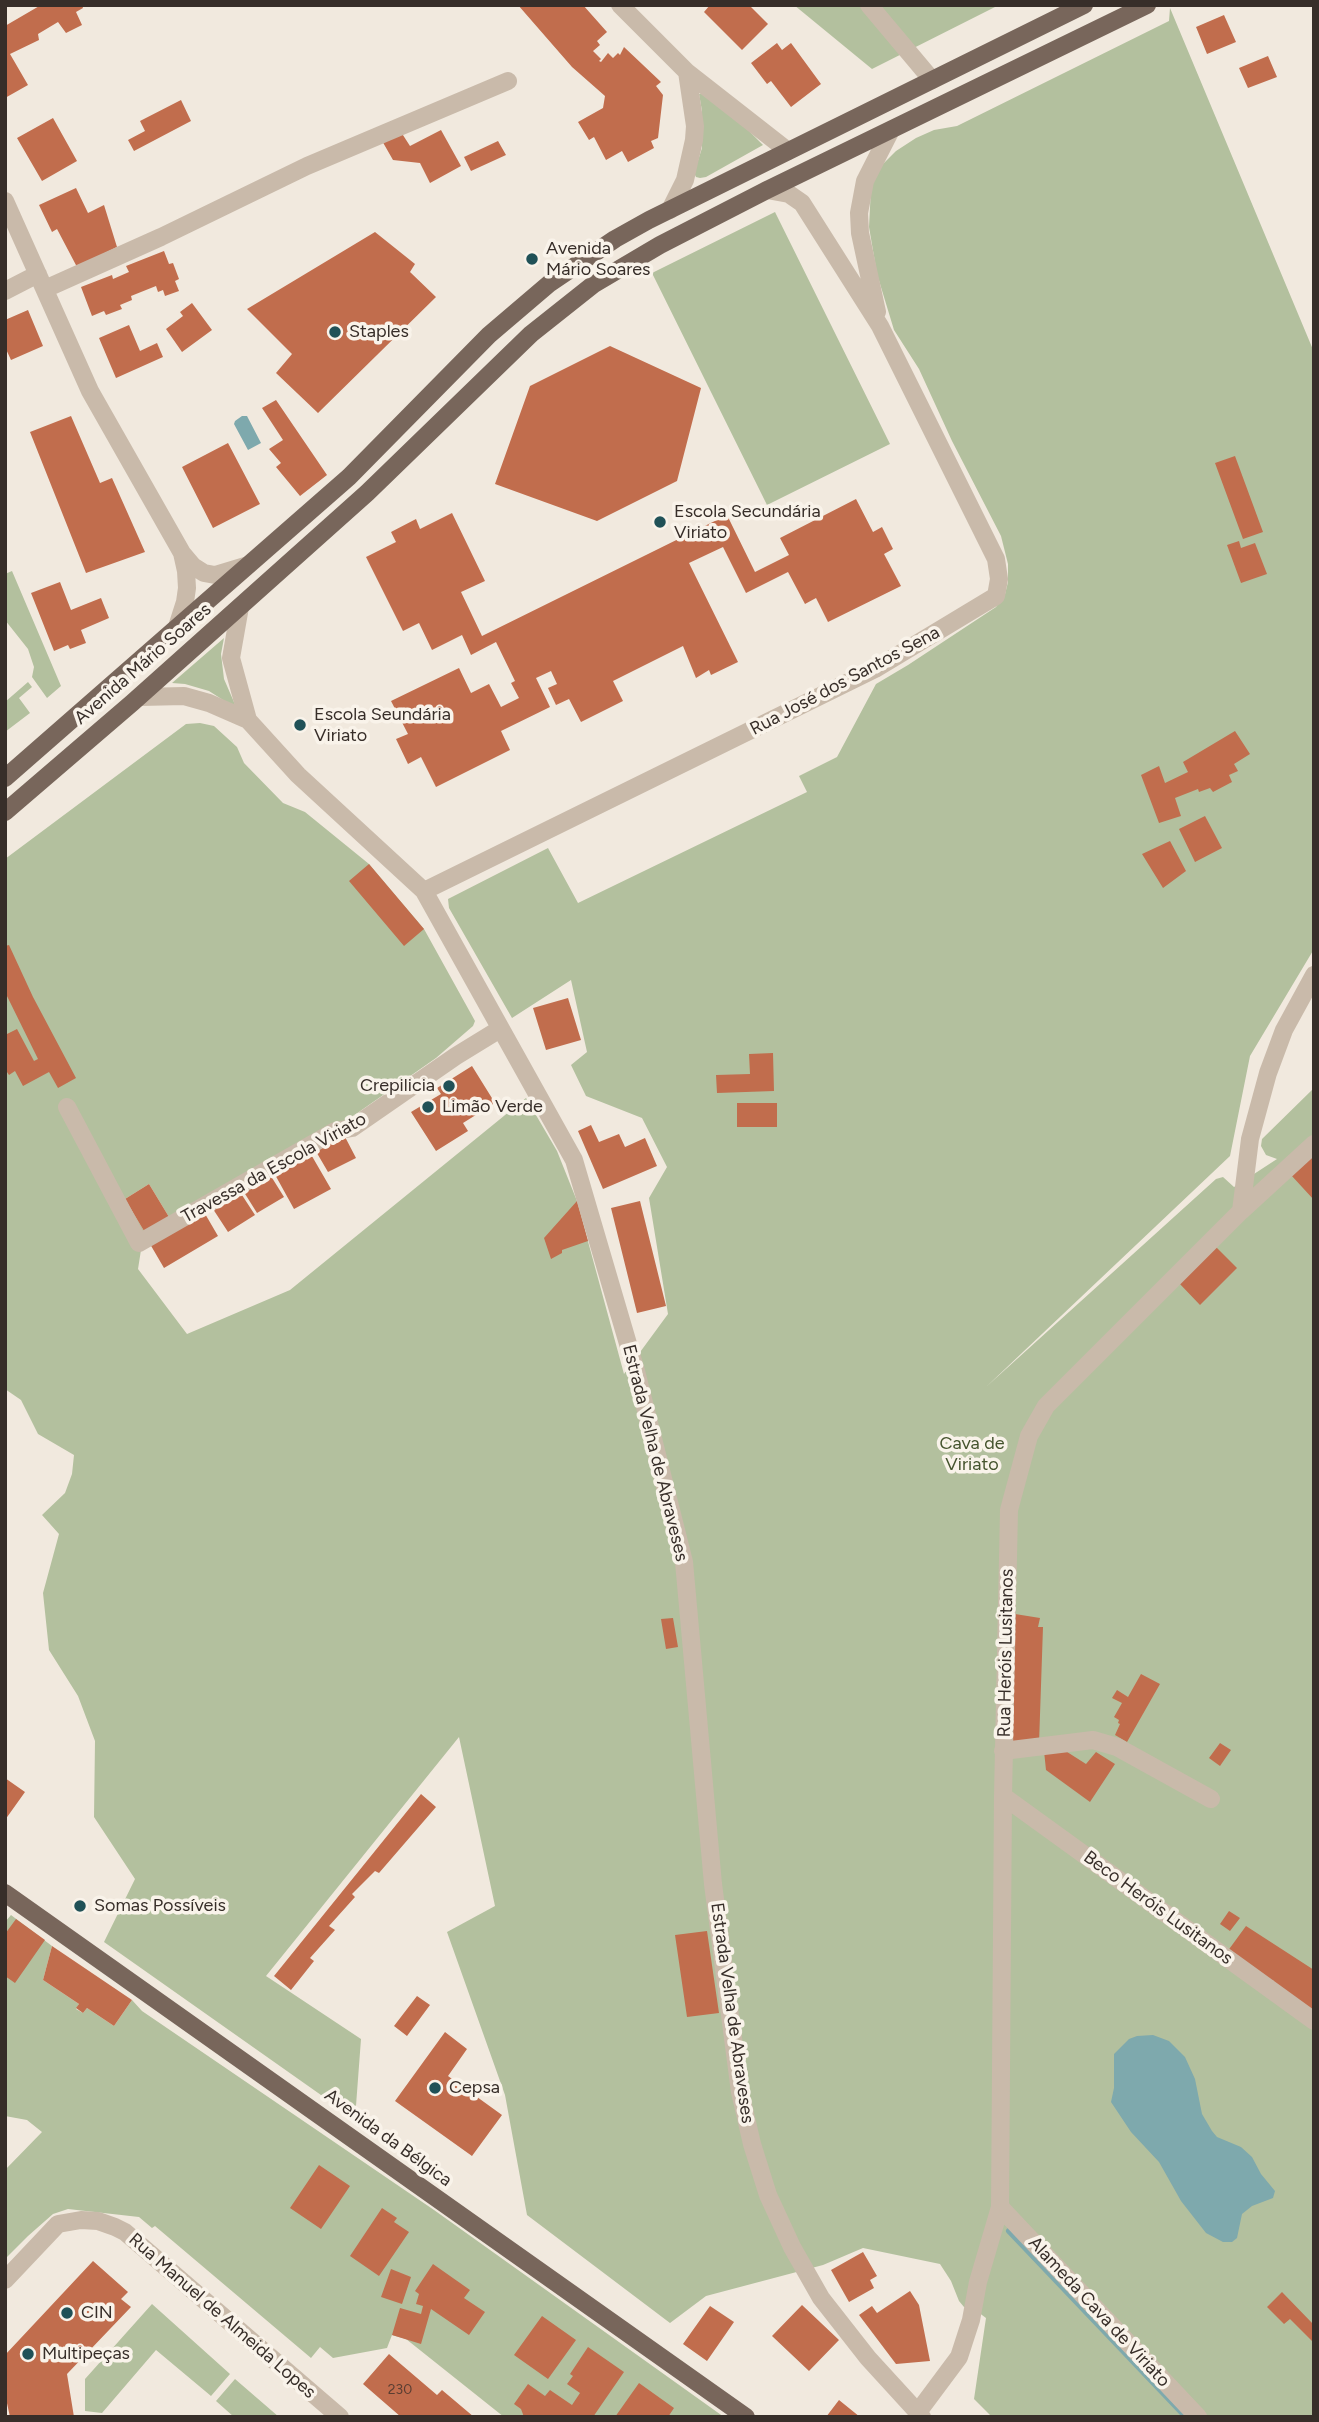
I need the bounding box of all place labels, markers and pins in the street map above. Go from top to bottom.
place label: Avenida Mário Soares [546,238,651,280]
marker: Avenida Mário Soares [524,251,540,267]
place label: Staples [349,321,409,343]
marker: Staples [327,324,343,340]
place label: Escola Secundária Viriato [674,501,821,544]
marker: Escola Secundária Viriato [652,514,668,530]
place label: Escola Seundária Viriato [314,704,451,746]
marker: Escola Seundária Viriato [292,717,308,733]
place label: Crepilicia [360,1075,435,1097]
marker: Crepilicia [441,1078,457,1094]
place label: Limão Verde [442,1096,543,1118]
marker: Limão Verde [420,1099,436,1115]
place label: Somas Possíveis [94,1895,226,1917]
marker: Somas Possíveis [72,1898,88,1914]
place label: Cepsa [449,2077,500,2099]
marker: Cepsa [427,2080,443,2096]
place label: CIN [81,2302,113,2324]
marker: CIN [59,2305,75,2321]
place label: Multipeças [42,2343,130,2365]
marker: Multipeças [20,2346,36,2362]

